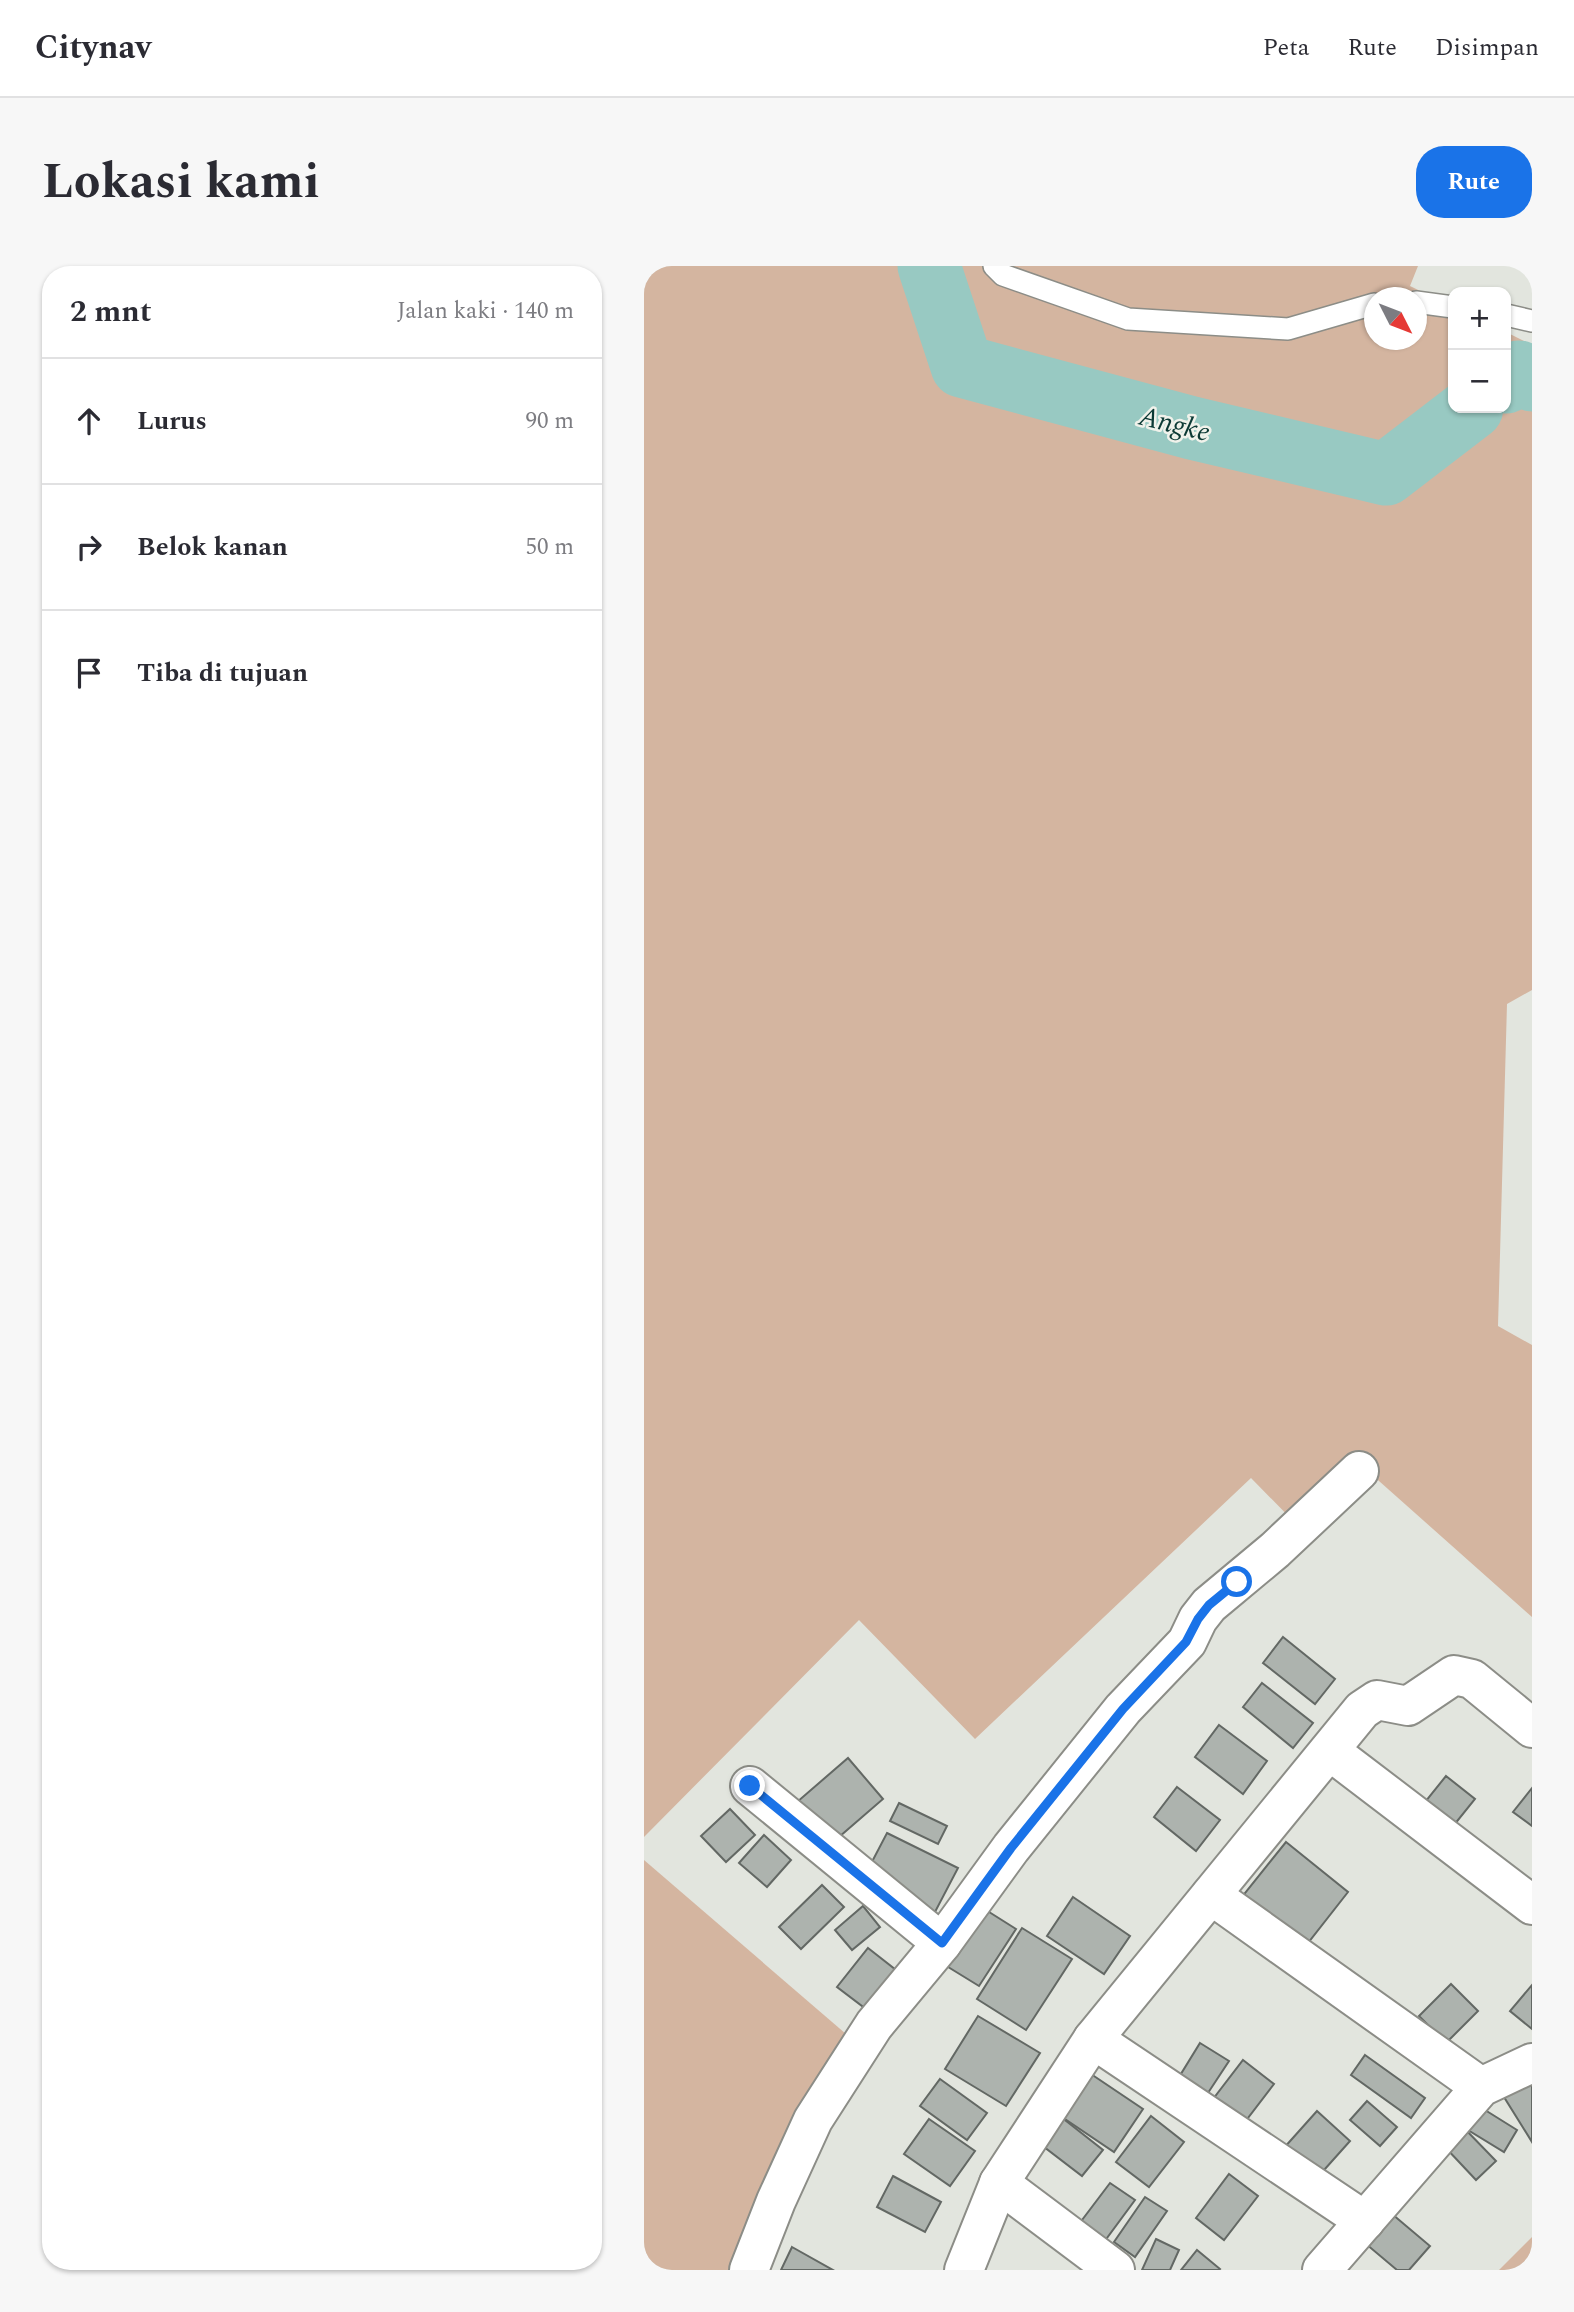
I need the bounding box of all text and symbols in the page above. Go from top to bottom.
text: Citynav [35,23,151,73]
text: Peta [1263,30,1309,66]
text: Rute [1347,30,1397,66]
text: Disimpan [1435,30,1539,66]
text: Lokasi kami [42,145,320,220]
button: Rute [1416,146,1532,218]
north arrow [1364,287,1427,350]
map controls [1448,287,1511,413]
button: + [1448,287,1511,350]
text: 2 mnt [70,289,151,335]
text: Jalan kaki · 140 m [397,294,574,329]
button: − [1448,350,1511,413]
water label: Angke [1134,395,1215,454]
text: Lurus [137,401,207,441]
icon: ahead [70,402,108,440]
text: 90 m [525,404,574,439]
text: Belok kanan [137,527,288,567]
icon: right [70,528,108,566]
text: 50 m [525,530,574,565]
text: Tiba di tujuan [137,653,308,693]
icon: arrive [70,654,108,692]
route start [1221,1566,1252,1597]
route end [734,1770,765,1801]

